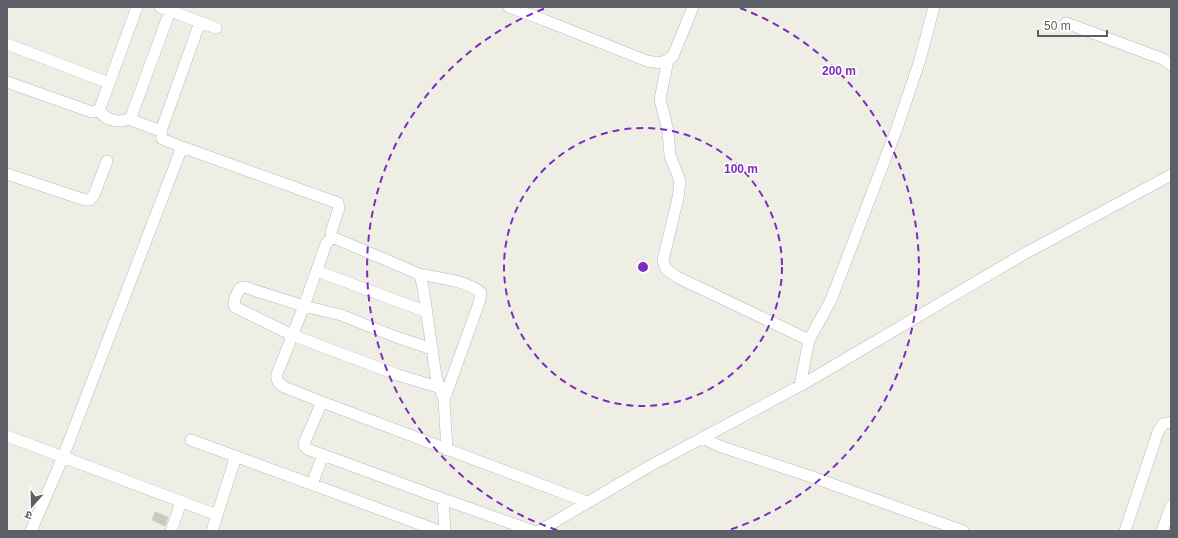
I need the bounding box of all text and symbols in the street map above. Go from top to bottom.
scale bar [1038,12,1107,38]
text: 50 m [1044,19,1071,33]
text: 200 m [822,64,856,78]
text: 100 m [724,162,758,176]
centre of rings [636,260,650,274]
north arrow [12,486,52,526]
text: उ [23,508,34,522]

